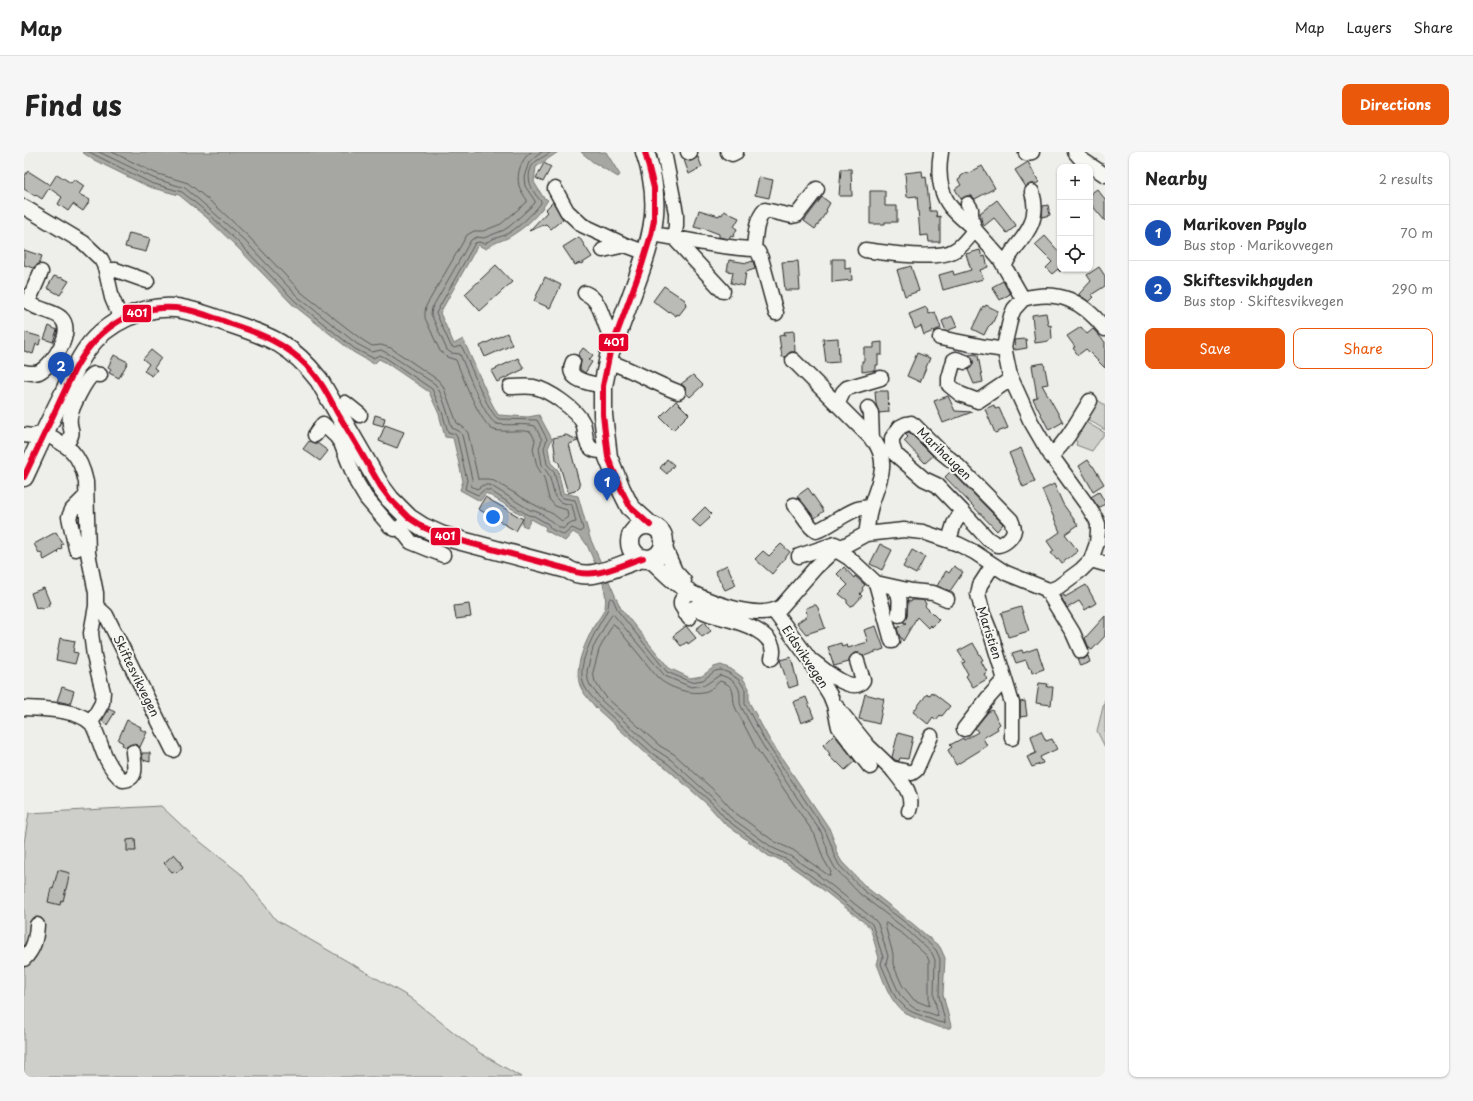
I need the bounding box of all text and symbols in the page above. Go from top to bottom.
text: Map [20,14,62,42]
text: Map [1295,17,1325,38]
text: Layers [1347,17,1392,38]
text: Share [1414,17,1453,38]
text: Find us [24,83,122,126]
button: Directions [1342,84,1449,125]
map controls [1057,164,1093,272]
button: + [1057,164,1093,200]
text: Nearby [1145,165,1207,191]
text: 2 results [1379,169,1433,188]
button: − [1057,200,1093,236]
text: Marikoven Pøylo [1183,212,1307,235]
text: 1 [1155,223,1161,242]
text: 70 m [1400,223,1433,242]
text: Bus stop · Marikovvegen [1183,235,1333,254]
button: locate [1057,236,1093,272]
text: Skiftesvikhøyden [1183,268,1313,291]
text: 2 [1153,279,1163,298]
text: 290 m [1392,279,1433,298]
text: Bus stop · Skiftesvikvegen [1183,291,1344,310]
line badge: 401 [122,304,152,323]
text: 401 [127,304,148,321]
button: Save [1145,328,1285,369]
button: Share [1293,328,1433,369]
line badge: 401 [598,333,629,352]
text: 401 [604,333,625,350]
pin: 2 [48,352,74,385]
street label: Marihaugen [914,423,976,484]
pin: 1 [594,468,620,501]
your location [483,507,503,527]
line badge: 401 [430,527,461,546]
text: 401 [435,527,456,544]
street label: Maristien [973,604,1007,661]
street label: Eidsvikvegen [778,621,833,691]
street label: Skiftesvikvegen [109,632,164,719]

